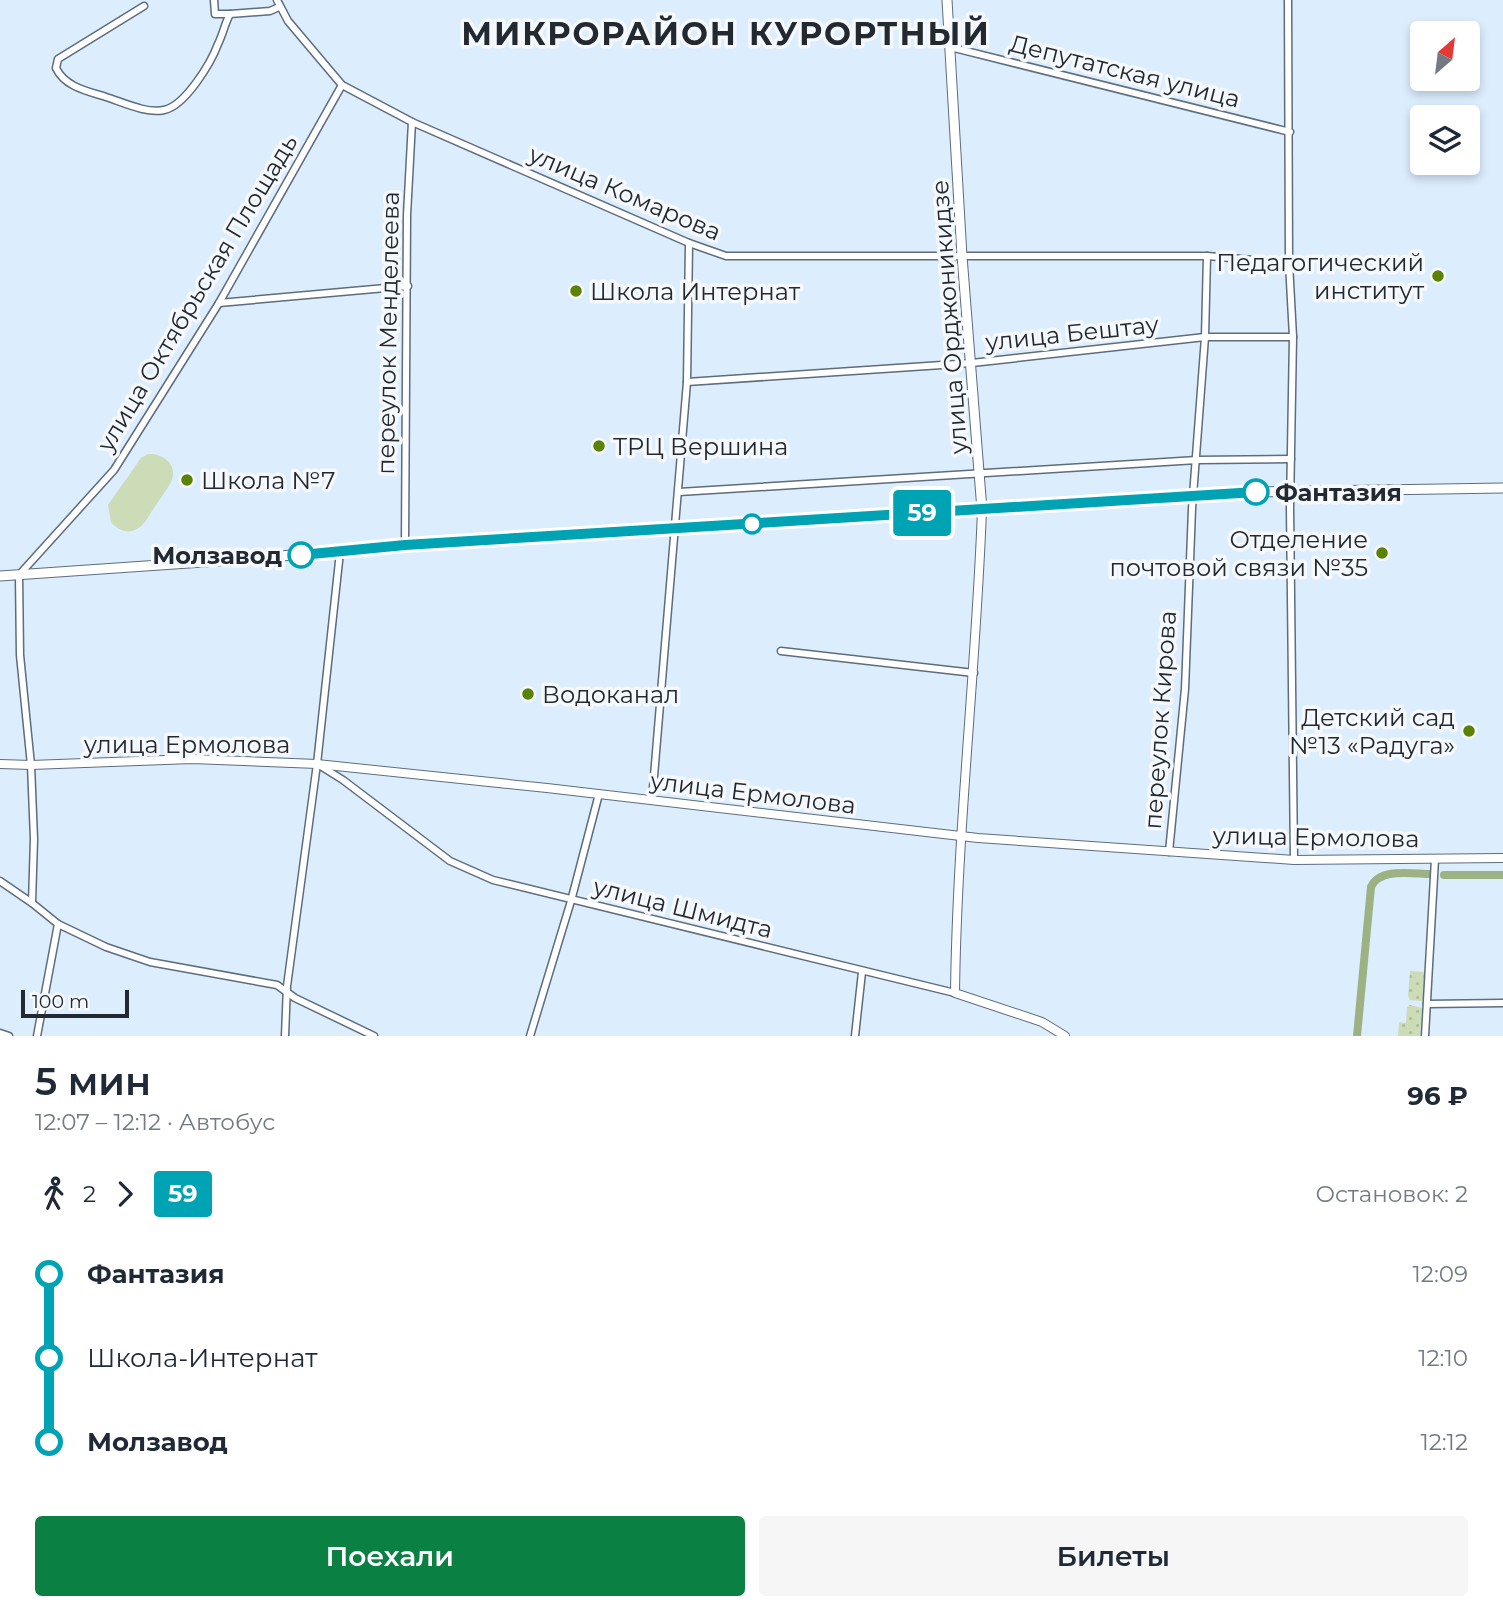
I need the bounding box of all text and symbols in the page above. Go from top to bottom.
district label: МИКРОРАЙОН КУРОРТНЫЙ [461,14,991,53]
north arrow [1410,21,1480,91]
map controls [1410,21,1480,175]
street label: Депутатская улица [1007,28,1243,114]
button: layers [1410,105,1480,175]
street label: улица Октябрьская Площадь [90,129,303,458]
street label: улица Комарова [524,139,725,247]
street label: улица Орджоникидзе [925,179,973,456]
street label: переулок Менделеева [371,191,405,475]
place label: Педагогический институт [1216,248,1425,305]
marker: Педагогический институт [1430,268,1446,284]
place label: Школа Интернат [590,277,801,306]
marker: Школа Интернат [568,283,584,299]
street label: улица Бештау [983,309,1161,357]
place label: ТРЦ Вершина [613,432,788,461]
marker: ТРЦ Вершина [591,438,607,454]
place label: Школа №7 [201,466,335,495]
marker: Школа №7 [179,472,195,488]
place label: Фантазия [1275,478,1402,507]
marker: Фантазия [1243,479,1269,505]
line badge: 59 [890,490,954,536]
text: 59 [907,498,937,527]
unlabelled marker [742,514,762,534]
place label: Отделение почтовой связи №35 [1109,525,1368,582]
place label: Молзавод [152,541,282,570]
marker: Молзавод [288,542,314,568]
marker: Отделение почтовой связи №35 [1374,545,1390,561]
street label: переулок Кирова [1138,610,1182,830]
place label: Водоканал [542,680,679,709]
marker: Водоканал [520,686,536,702]
place label: Детский сад №13 «Радуга» [1289,703,1455,760]
marker: Детский сад №13 «Радуга» [1461,723,1477,739]
street label: улица Ермолова [83,730,290,759]
street label: улица Ермолова [648,766,857,820]
street label: улица Ермолова [1211,821,1420,853]
street label: улица Шмидта [589,871,776,944]
scale bar [21,987,130,1019]
text: 100 m [32,990,89,1013]
text: 5 мин [35,1058,151,1105]
text: 96 ₽ [1407,1080,1468,1112]
text: 12:07 – 12:12 · Автобус [35,1108,275,1136]
icon: walk [35,1175,73,1213]
icon: forward [106,1175,144,1213]
text: 59 [168,1179,198,1208]
text: 2 [83,1180,96,1208]
text: Остановок: 2 [1316,1180,1468,1208]
text: Фантазия [87,1258,224,1290]
text: 12:09 [1413,1260,1468,1288]
text: Школа-Интернат [87,1342,318,1374]
text: 12:10 [1418,1344,1468,1372]
text: Молзавод [87,1426,228,1458]
text: 12:12 [1420,1428,1468,1456]
button: Поехали [35,1516,745,1596]
button: Билеты [759,1516,1468,1596]

